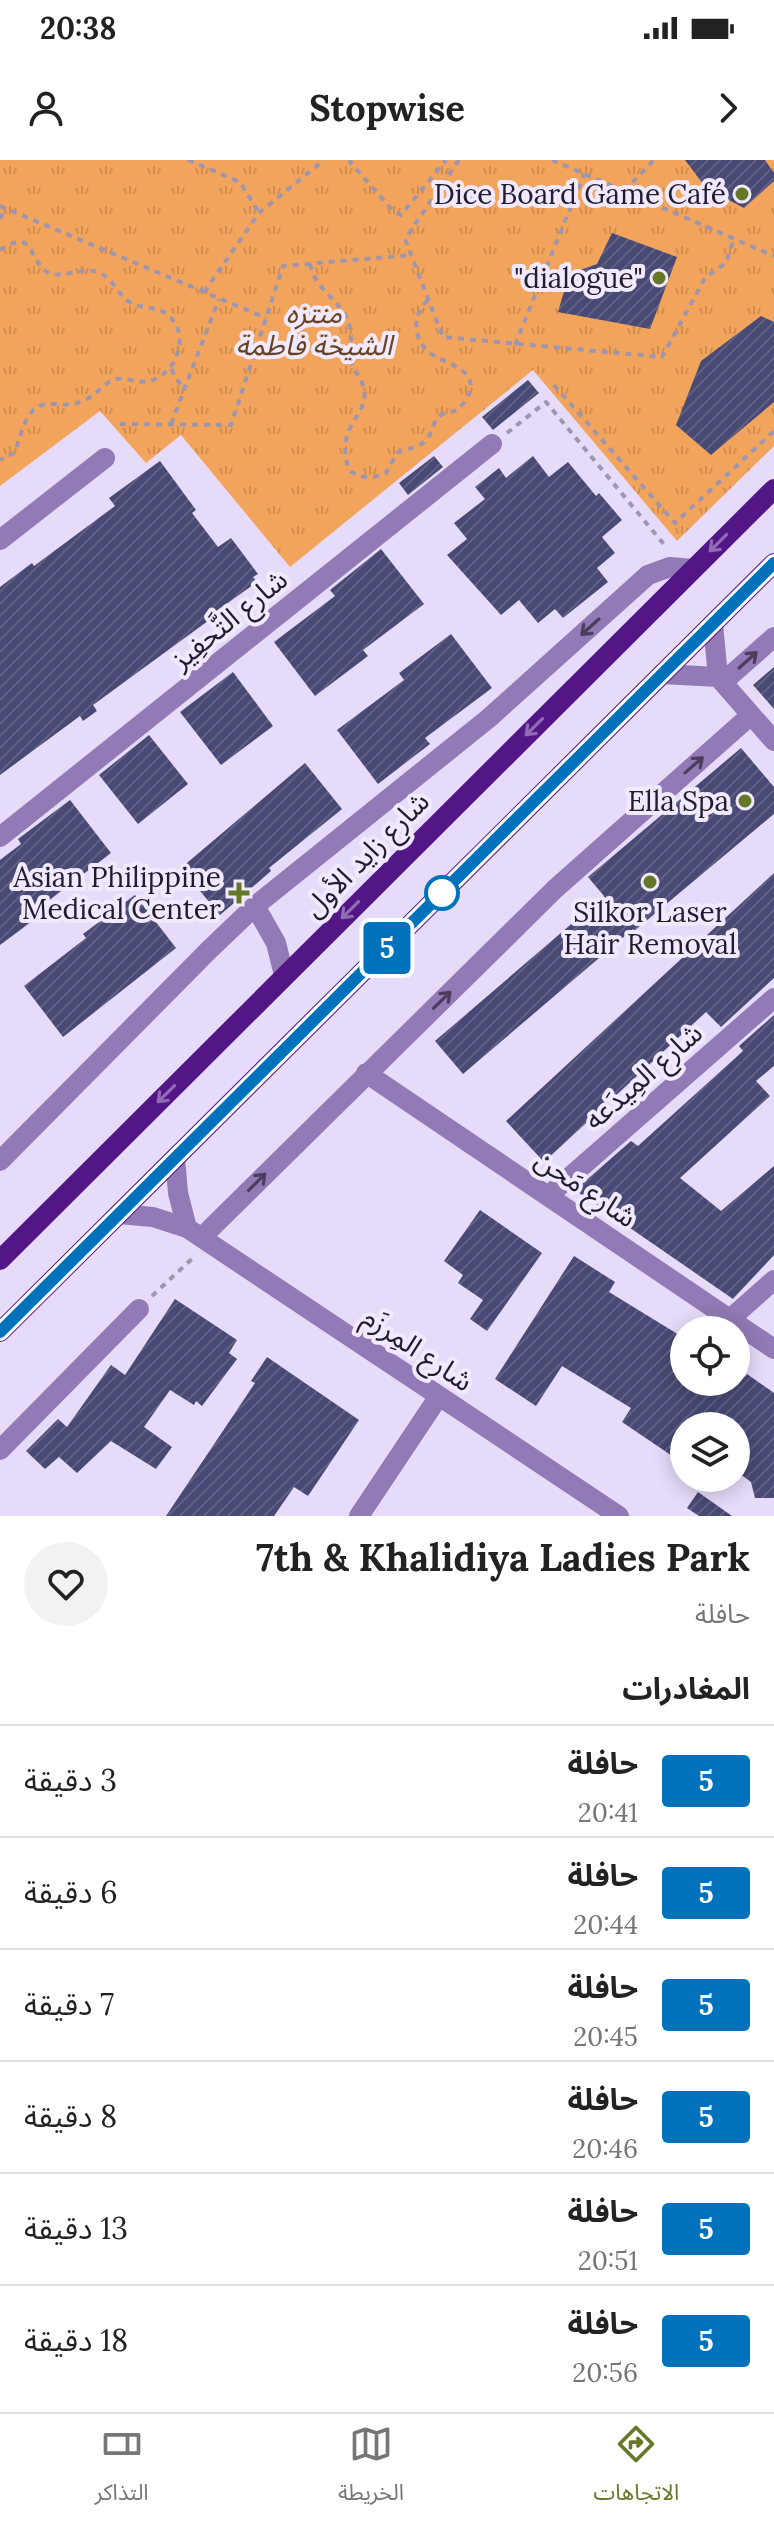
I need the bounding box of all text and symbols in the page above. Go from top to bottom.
text: 20:38 [40,9,117,47]
text: Stopwise [309,85,465,131]
icon: person [24,86,68,130]
icon: forward [706,86,750,130]
place label: Dice Board Game Café [434,176,726,212]
marker: Dice Board Game Café [733,185,751,203]
place label: "dialogue" [514,260,643,296]
marker: "dialogue" [650,269,668,287]
park label: منتزه الشيخة فاطمة [236,295,396,363]
one-way arrow [709,533,728,553]
street label: شارع التَّحفِيز [163,561,296,680]
one-way arrow [580,618,600,637]
one-way arrow [738,651,758,669]
one-way arrow [524,717,544,736]
one-way arrow [683,756,703,774]
street label: شارع زايد الأول [295,783,439,927]
place label: Ella Spa [628,783,729,819]
marker: Ella Spa [736,792,754,810]
place label: Asian Philippine Medical Center [12,859,221,927]
marker: Silkor Laser Hair Removal [641,873,659,891]
unlabelled marker [425,876,459,910]
marker: Asian Philippine Medical Center [228,882,250,904]
place label: Silkor Laser Hair Removal [563,894,737,962]
one-way arrow [341,900,360,919]
line badge: 5 [361,922,413,974]
text: 5 [379,930,395,966]
one-way arrow [432,990,452,1009]
street label: شارع المِيدَعه [576,1015,712,1139]
one-way arrow [157,1084,176,1103]
street label: شارع مَحن [527,1141,644,1238]
one-way arrow [247,1173,266,1192]
street label: شارع المِرزَم [354,1299,480,1402]
map controls [670,1316,750,1492]
button: locate [670,1316,750,1396]
button: layers [670,1412,750,1492]
text: 7th & Khalidiya Ladies Park [256,1533,750,1581]
button: heart [24,1542,108,1626]
text: حافلة [695,1597,750,1630]
text: المغادرات [622,1669,750,1707]
text: حافلة [567,1744,638,1782]
text: 3 دقيقة [24,1761,117,1799]
text: 5 [698,1763,714,1799]
text: 20:41 [578,1796,638,1829]
text: حافلة [567,1856,638,1894]
text: 6 دقيقة [24,1873,118,1911]
text: 5 [698,1875,714,1911]
text: 20:44 [573,1908,638,1941]
text: حافلة [567,1968,638,2006]
text: 7 دقيقة [24,1985,114,2023]
text: 5 [698,1987,714,2023]
text: 20:45 [573,2020,638,2053]
text: حافلة [567,2080,638,2118]
text: 8 دقيقة [24,2097,117,2135]
text: 5 [698,2099,714,2135]
text: 20:46 [572,2132,638,2165]
text: حافلة [567,2192,638,2230]
text: 13 دقيقة [24,2209,128,2247]
text: 5 [698,2211,714,2247]
text: 20:51 [578,2244,638,2277]
text: حافلة [567,2304,638,2342]
text: 18 دقيقة [24,2321,128,2359]
text: 5 [698,2323,714,2359]
text: 20:56 [572,2356,638,2389]
tab: التذاكر [95,2422,149,2516]
tab: الخريطة [338,2422,404,2516]
tab: الاتجاهات [593,2422,679,2516]

